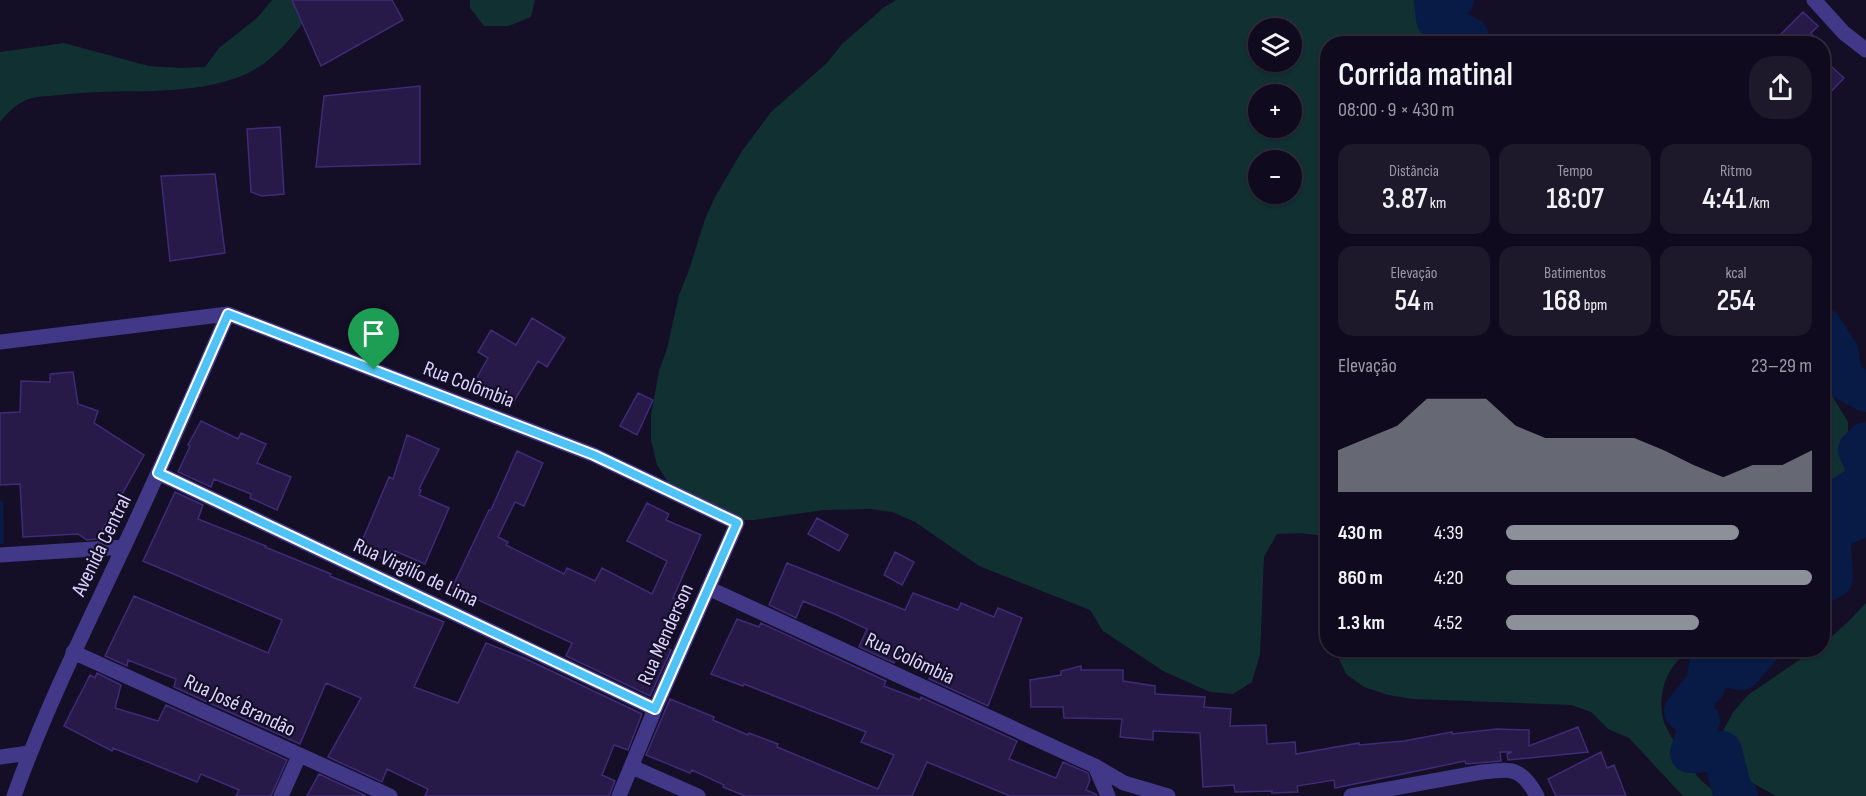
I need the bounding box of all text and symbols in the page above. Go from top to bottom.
map controls [1248,18,1302,204]
button: layers [1248,18,1302,72]
text: Corrida matinal [1338,55,1513,95]
button: share [1749,56,1812,119]
button: + [1248,84,1302,138]
text: 08:00 · 9 × 430 m [1338,98,1454,122]
button: − [1248,150,1302,204]
text: Distância [1389,162,1439,181]
text: Tempo [1557,162,1593,181]
text: Ritmo [1720,162,1752,181]
text: 3.87 [1382,181,1427,217]
text: 18:07 [1546,181,1604,217]
text: 4:41 [1702,181,1746,217]
text: km [1427,194,1446,213]
text: /km [1746,194,1770,213]
text: Elevação [1391,264,1438,283]
text: Batimentos [1544,264,1606,283]
text: kcal [1725,264,1747,283]
text: 54 [1395,283,1421,319]
text: 168 [1543,283,1581,319]
text: 254 [1717,283,1755,319]
text: m [1421,296,1433,315]
text: bpm [1581,296,1607,315]
pin [348,308,399,370]
icon: arrive [357,317,390,350]
text: Elevação [1338,354,1397,378]
text: 23–29 m [1751,354,1812,378]
street label: Rua Colômbia [420,356,518,413]
street label: Avenida Central [66,490,137,601]
text: 430 m [1338,521,1382,545]
text: 4:39 [1434,521,1463,545]
street label: Rua Virgilío de Lima [349,533,482,612]
text: 860 m [1338,566,1383,590]
text: 4:20 [1434,566,1463,590]
street label: Rua Menderson [632,580,699,689]
text: 1.3 km [1338,611,1385,635]
text: 4:52 [1434,611,1462,635]
street label: Rua Colômbia [861,627,958,690]
street label: Rua José Brandão [180,669,299,742]

